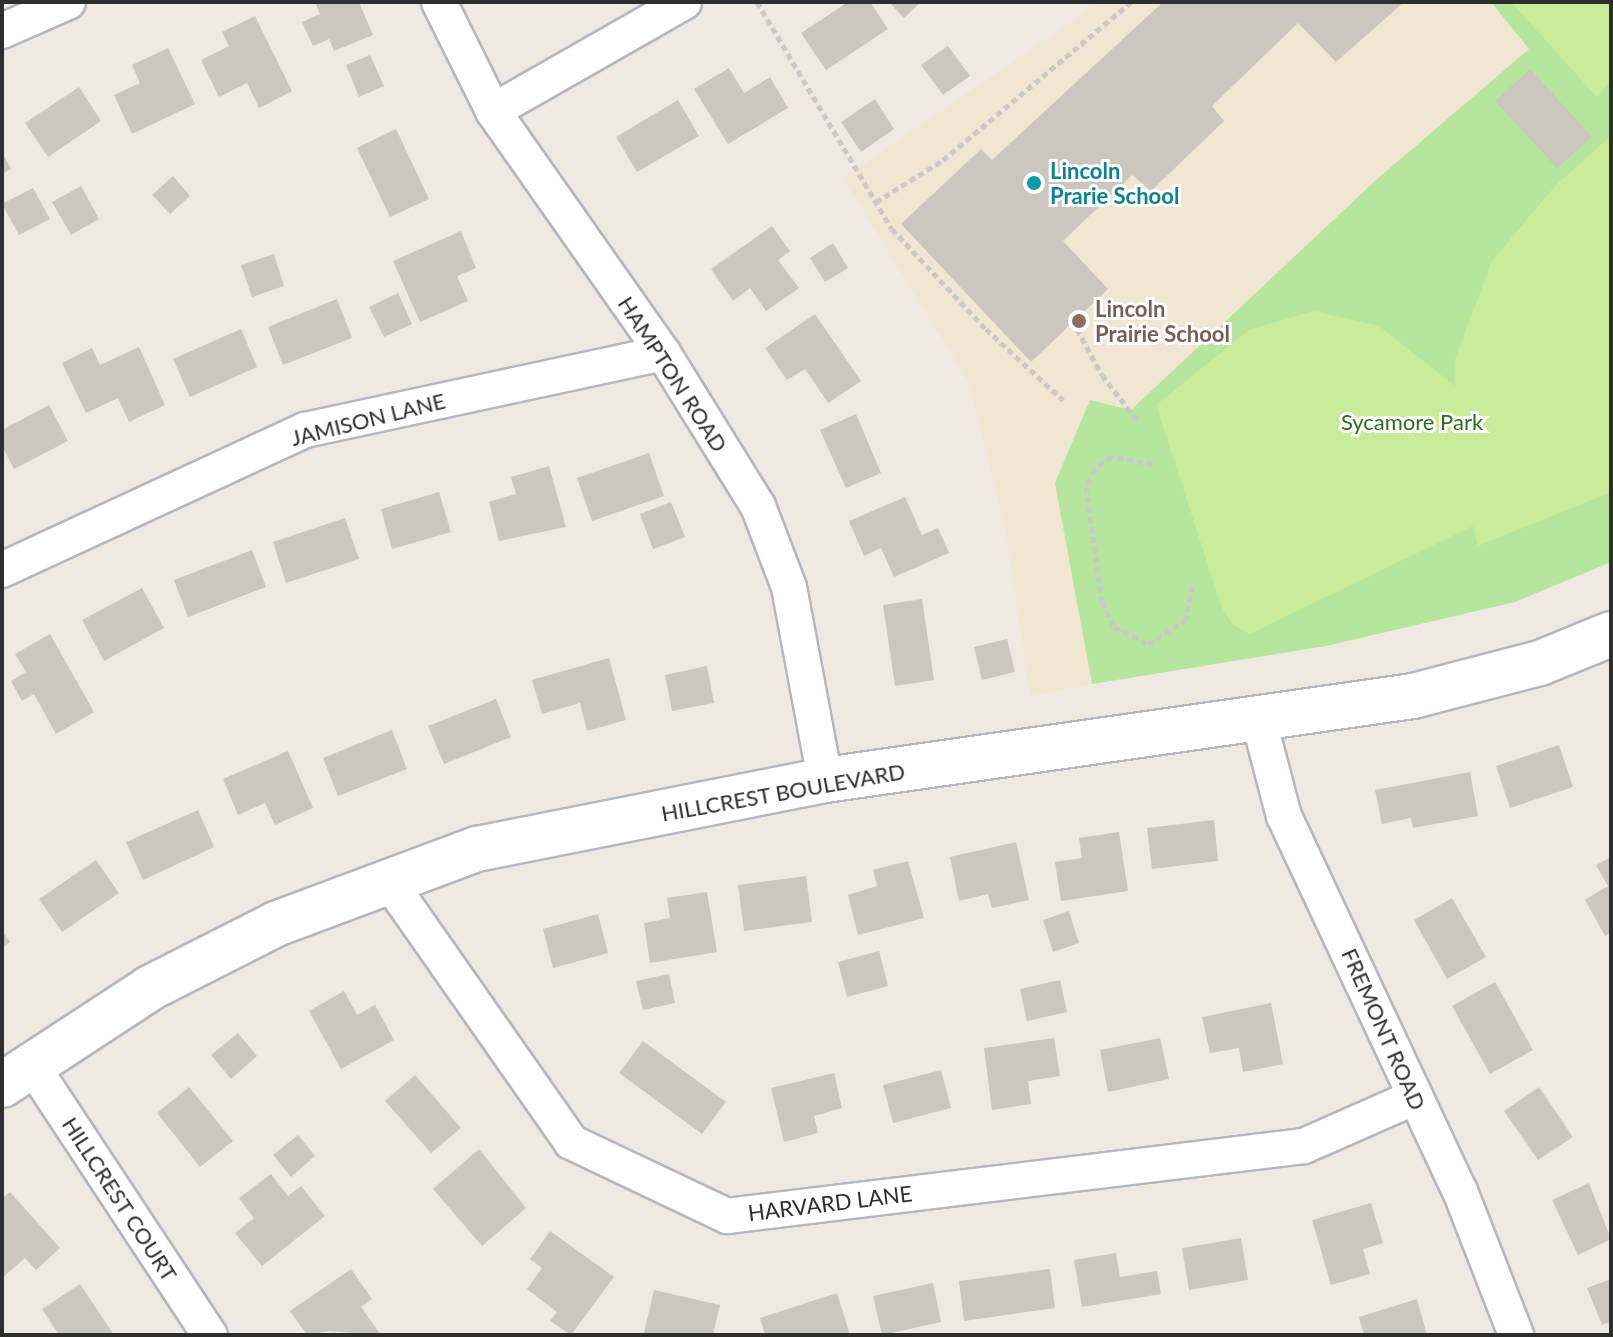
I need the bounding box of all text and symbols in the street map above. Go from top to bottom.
place label: Lincoln Prarie School [1050,157,1179,208]
marker: Lincoln Prarie School [1025,174,1043,192]
street label: HAMPTON ROAD [613,291,733,457]
place label: Lincoln Prairie School [1095,295,1230,346]
marker: Lincoln Prairie School [1070,312,1088,330]
street label: JAMISON LANE [288,387,448,451]
park label: Sycamore Park [1341,409,1483,435]
street label: HILLCREST BOULEVARD [659,757,907,827]
street label: FREMONT ROAD [1336,944,1432,1114]
street label: HILLCREST COURT [57,1112,183,1286]
street label: HARVARD LANE [746,1180,914,1226]

